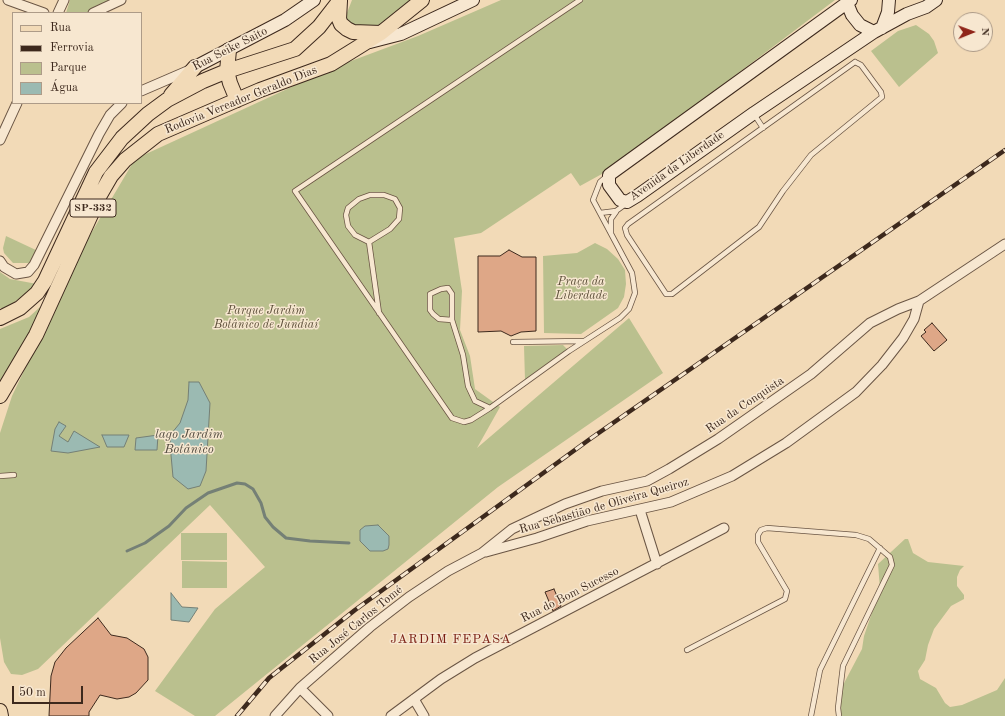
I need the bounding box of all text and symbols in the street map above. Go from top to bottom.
legend [12,12,142,104]
north arrow [953,12,993,52]
text: Rua [50,22,71,34]
street label: Rua Seike Saito [190,24,270,74]
text: N [979,28,990,36]
text: Ferrovia [50,42,94,54]
text: Parque [50,62,86,74]
street label: Rodovia Vereador Geraldo Dias [163,63,319,137]
text: Água [50,82,78,94]
street label: Avenida da Liberdade [627,128,727,204]
road number: SP-332 [70,199,116,217]
park label: Praça da Liberdade [555,275,607,303]
park label: Parque Jardim Botânico de Jundiaí [214,304,318,332]
street label: Rua da Conquista [703,373,787,437]
water label: lago Jardim Botânico [155,427,223,458]
street label: Rua Sebastião de Oliveira Queiroz [518,475,690,537]
street label: Rua do Bom Sucesso [519,564,621,626]
street label: Rua José Carlos Tomé [306,583,406,667]
district label: JARDIM FEPASA [390,632,512,648]
scale bar [14,678,85,704]
text: 50 m [19,687,46,699]

